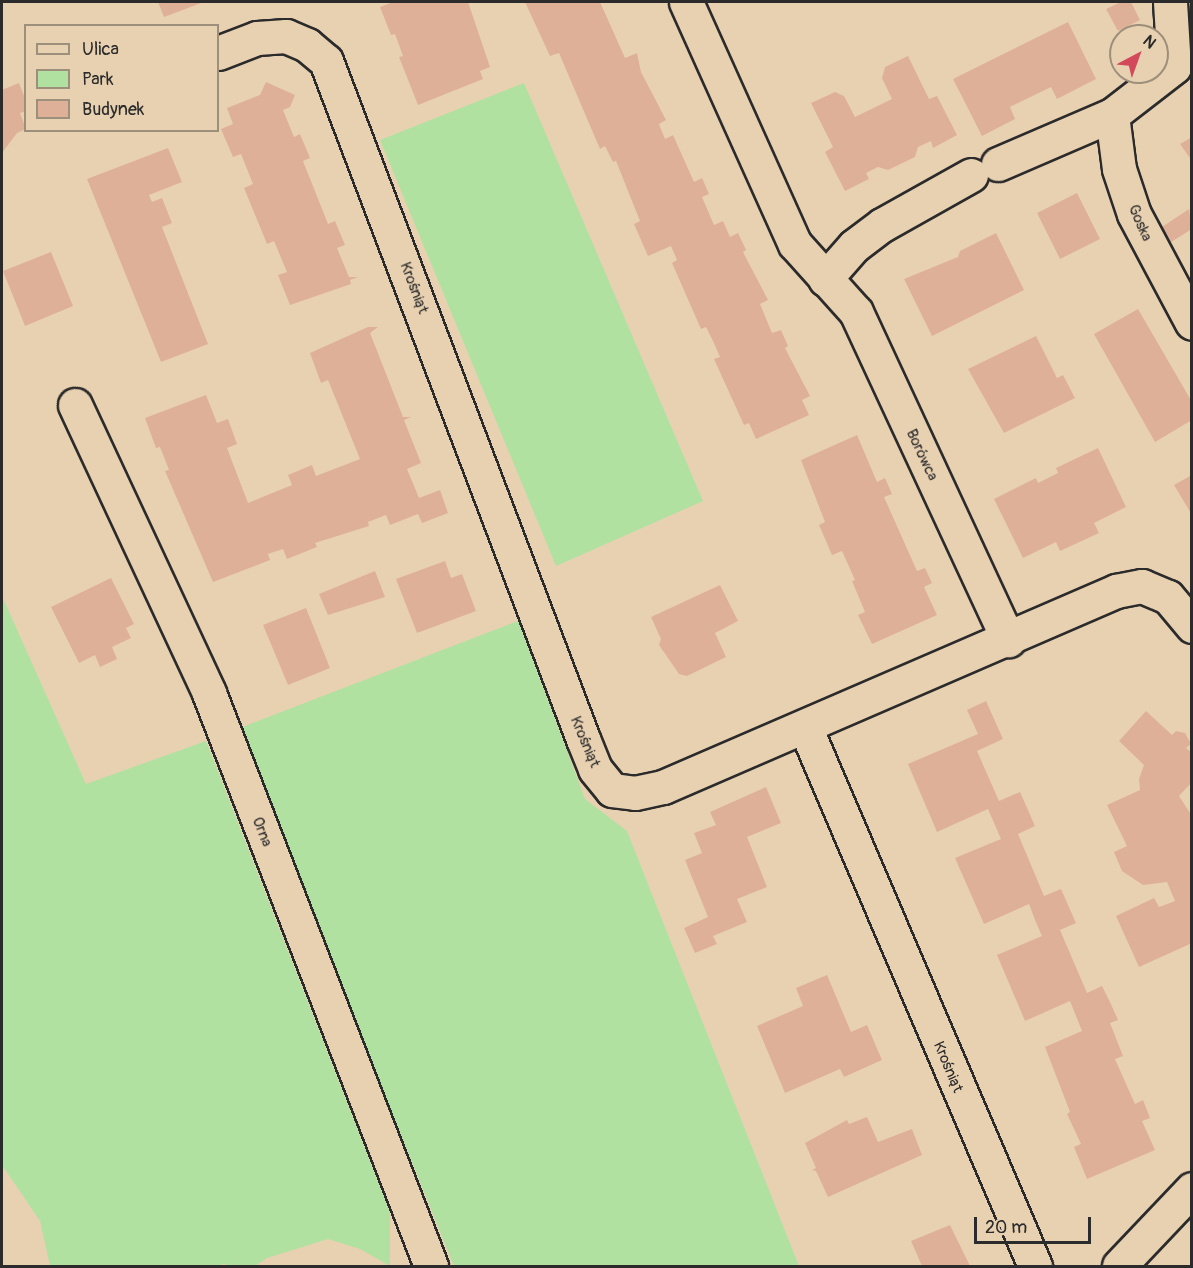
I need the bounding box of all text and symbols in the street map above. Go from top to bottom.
legend [24,24,219,132]
north arrow [1109,24,1169,84]
text: N [1139,31,1160,53]
text: Ulica [82,38,119,61]
text: Park [82,68,114,91]
text: Budynek [82,98,144,121]
street label: Goska [1124,202,1156,244]
street label: Krośniąt [396,260,432,316]
street label: Borówca [902,426,942,484]
street label: Krośniąt [566,714,604,770]
street label: Orna [248,815,276,849]
street label: Krośniąt [929,1039,967,1095]
scale bar [977,1205,1094,1243]
text: 20 m [985,1216,1027,1239]

